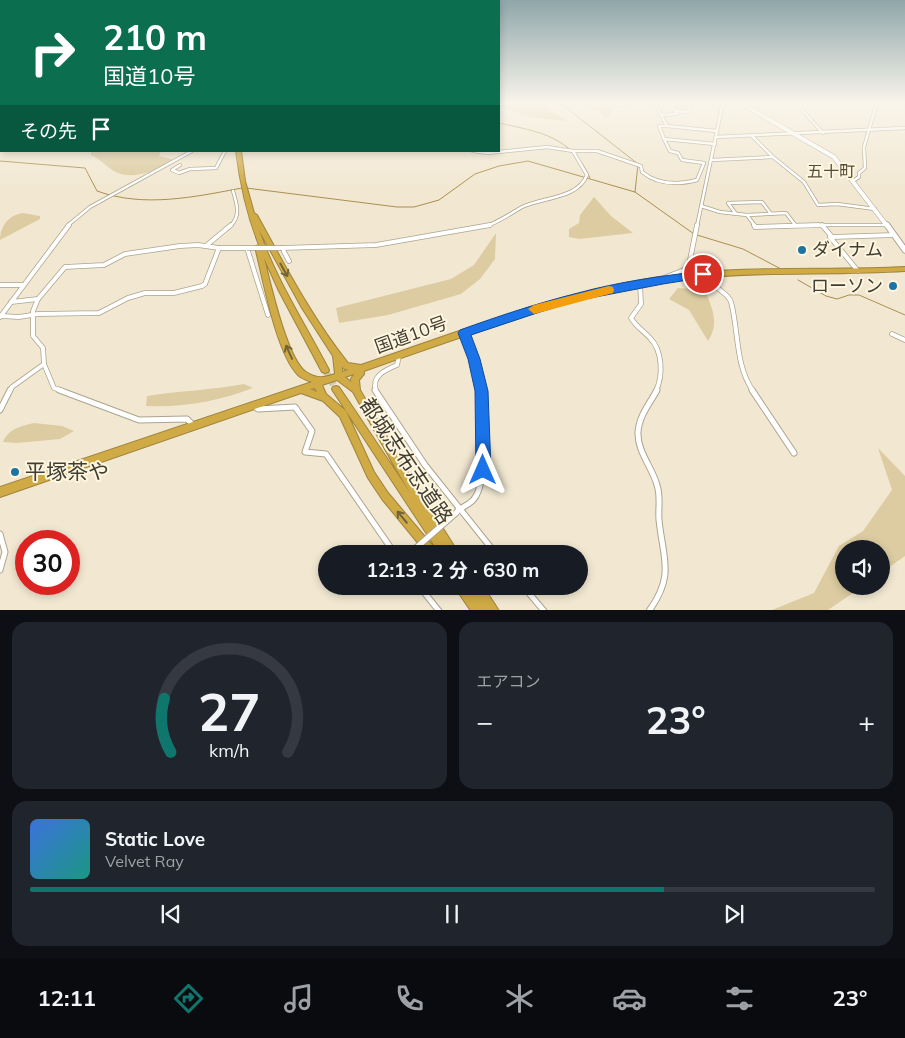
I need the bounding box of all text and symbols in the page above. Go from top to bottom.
text: 210 m [103,15,207,59]
icon: right [20,20,85,85]
text: 国道10号 [103,62,195,90]
icon: arrive [87,115,115,143]
text: その先 [20,119,77,143]
district label: 五十町 [807,161,855,181]
place label: ダイナム [812,238,883,261]
marker: ダイナム [796,244,808,256]
pin [682,253,724,295]
icon: arrive [689,260,717,288]
one-way arrow [279,263,289,278]
place label: ローソン [811,274,883,297]
marker: ローソン [887,280,899,292]
street label: 国道10号 [371,311,450,358]
one-way arrow [284,345,294,360]
street label: 都城志布志道路 [355,392,459,529]
position arrow [456,443,508,495]
place label: 平塚茶や [25,458,109,484]
marker: 平塚茶や [9,466,21,478]
one-way arrow [396,510,408,523]
speed limit sign: 30 [15,530,80,595]
map controls [835,540,890,595]
button: sound [835,540,890,595]
text: 12:13 · 2 分 · 630 m [367,558,539,582]
text: エアコン [477,671,541,691]
text: 27 [198,679,260,744]
text: 23° [646,696,706,744]
text: − [477,704,493,739]
text: + [858,704,875,739]
text: km/h [209,739,249,761]
text: Static Love [105,827,205,851]
text: Velvet Ray [105,851,184,871]
icon: previous [157,900,185,928]
icon: pause [438,900,466,928]
icon: next [720,900,748,928]
icon: directions [171,981,206,1016]
icon: music [281,981,316,1016]
icon: phone [392,981,427,1016]
icon: climate [502,981,537,1016]
icon: car [612,981,647,1016]
icon: filters [722,981,757,1016]
text: 12:11 [38,984,96,1012]
text: 23° [833,984,867,1012]

